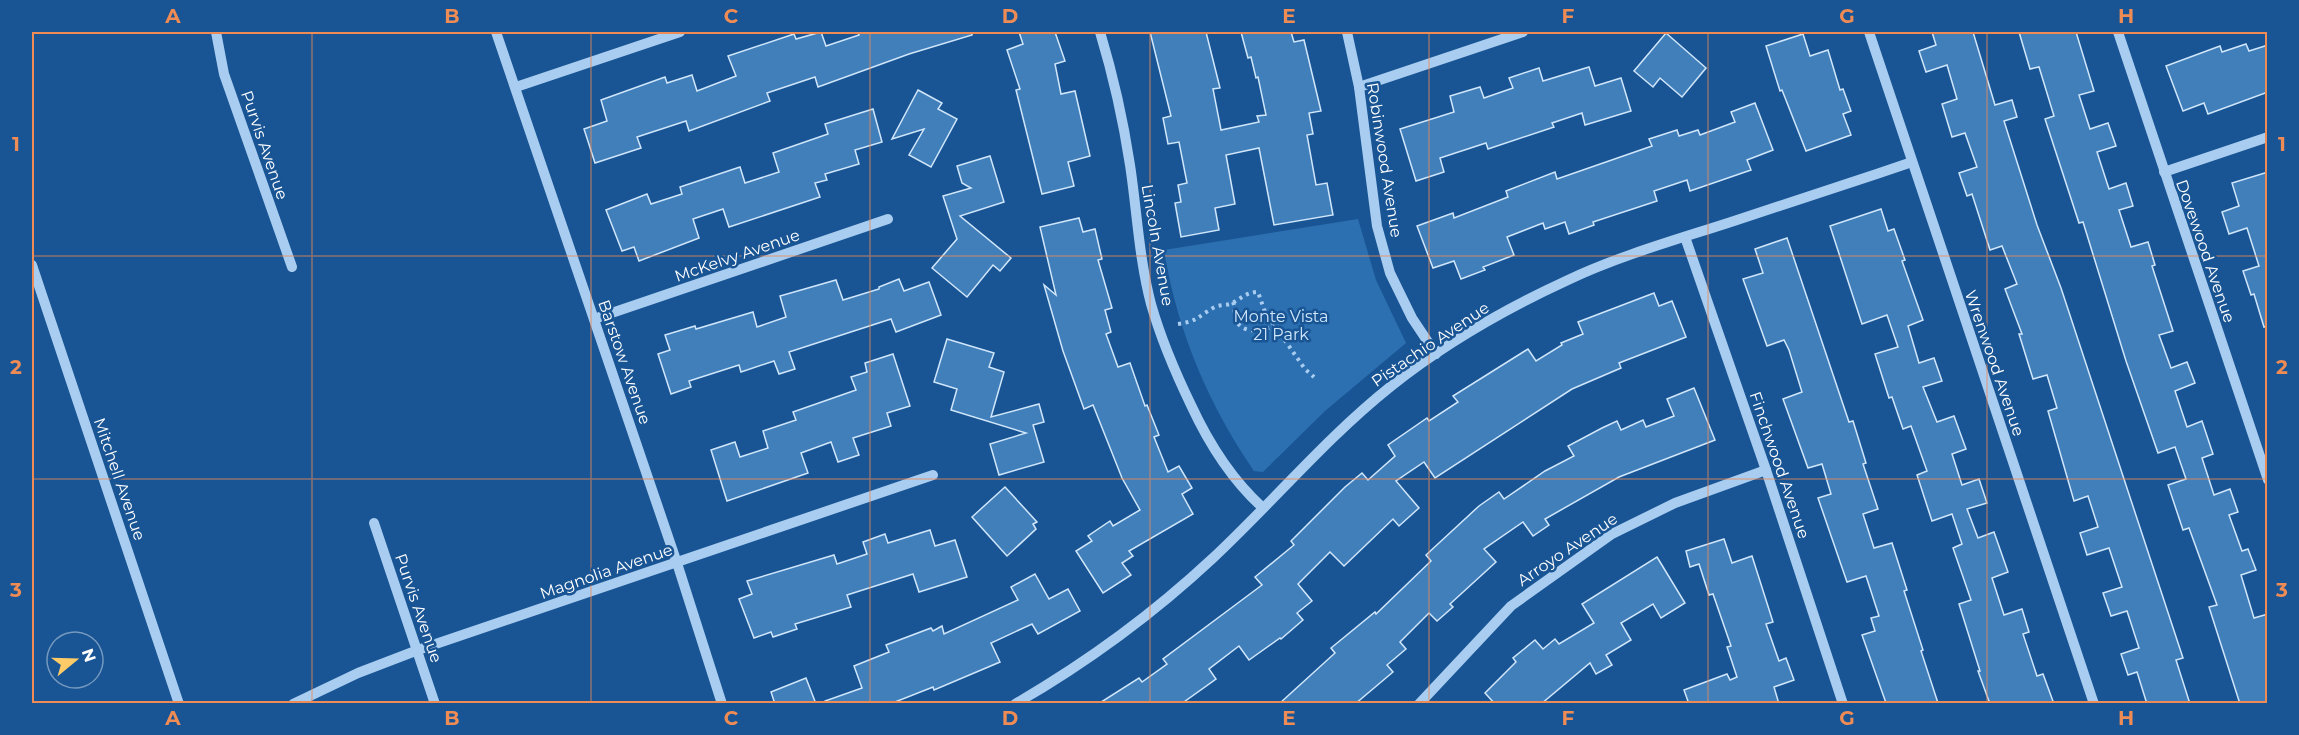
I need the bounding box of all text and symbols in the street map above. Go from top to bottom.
text: A [164,4,181,28]
text: B [444,4,460,28]
text: C [724,4,739,28]
text: D [1002,4,1018,28]
text: E [1282,4,1296,28]
text: F [1562,4,1575,28]
text: G [1839,4,1855,28]
text: H [2118,4,2134,28]
street label: Robinwood Avenue [1363,81,1406,239]
street label: Purvis Avenue [237,88,292,202]
text: 1 [12,132,20,156]
text: 1 [2278,132,2286,156]
street label: Dovewood Avenue [2172,177,2239,325]
street label: Lincoln Avenue [1137,183,1178,307]
street label: McKelvy Avenue [672,225,802,286]
street label: Wrenwood Avenue [1961,288,2028,439]
street label: Barstow Avenue [594,297,655,427]
street label: Pistachio Avenue [1368,298,1493,391]
park label: Monte Vista 21 Park [1234,307,1328,344]
text: 2 [10,355,22,379]
text: 2 [2276,355,2288,379]
street label: Finchwood Avenue [1745,389,1814,541]
street label: Mitchell Avenue [90,415,149,543]
street label: Arroyo Avenue [1514,509,1621,590]
street label: Magnolia Avenue [537,540,675,603]
street label: Purvis Avenue [391,551,446,665]
text: 3 [9,578,22,602]
text: 3 [2275,578,2288,602]
north arrow [45,630,105,690]
text: N [78,646,100,664]
text: A [164,706,181,730]
text: B [444,706,460,730]
text: C [724,706,739,730]
text: D [1002,706,1018,730]
text: E [1282,706,1296,730]
text: F [1562,706,1575,730]
text: G [1839,706,1855,730]
text: H [2118,706,2134,730]

